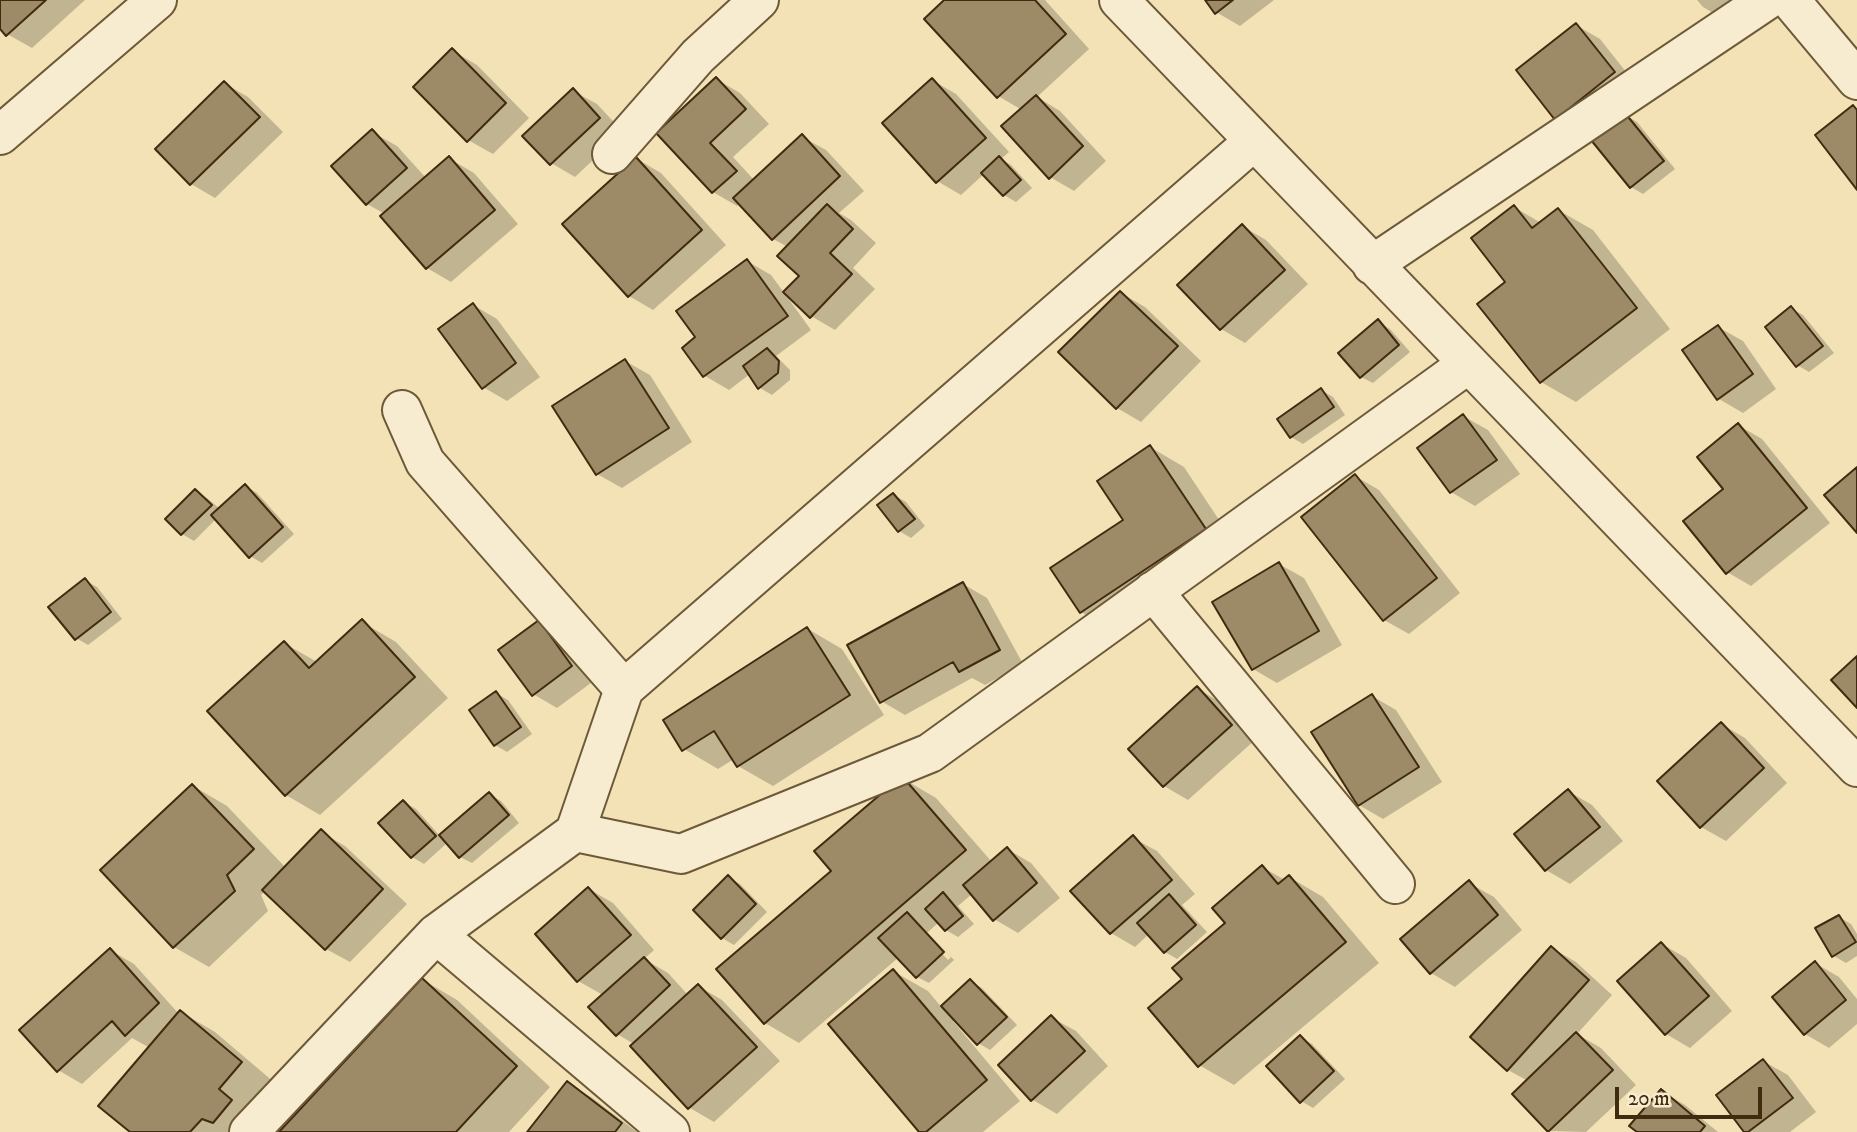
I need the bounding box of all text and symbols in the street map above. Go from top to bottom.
scale bar [1619,1072,1766,1116]
text: 20 m [1628,1086,1670,1112]

